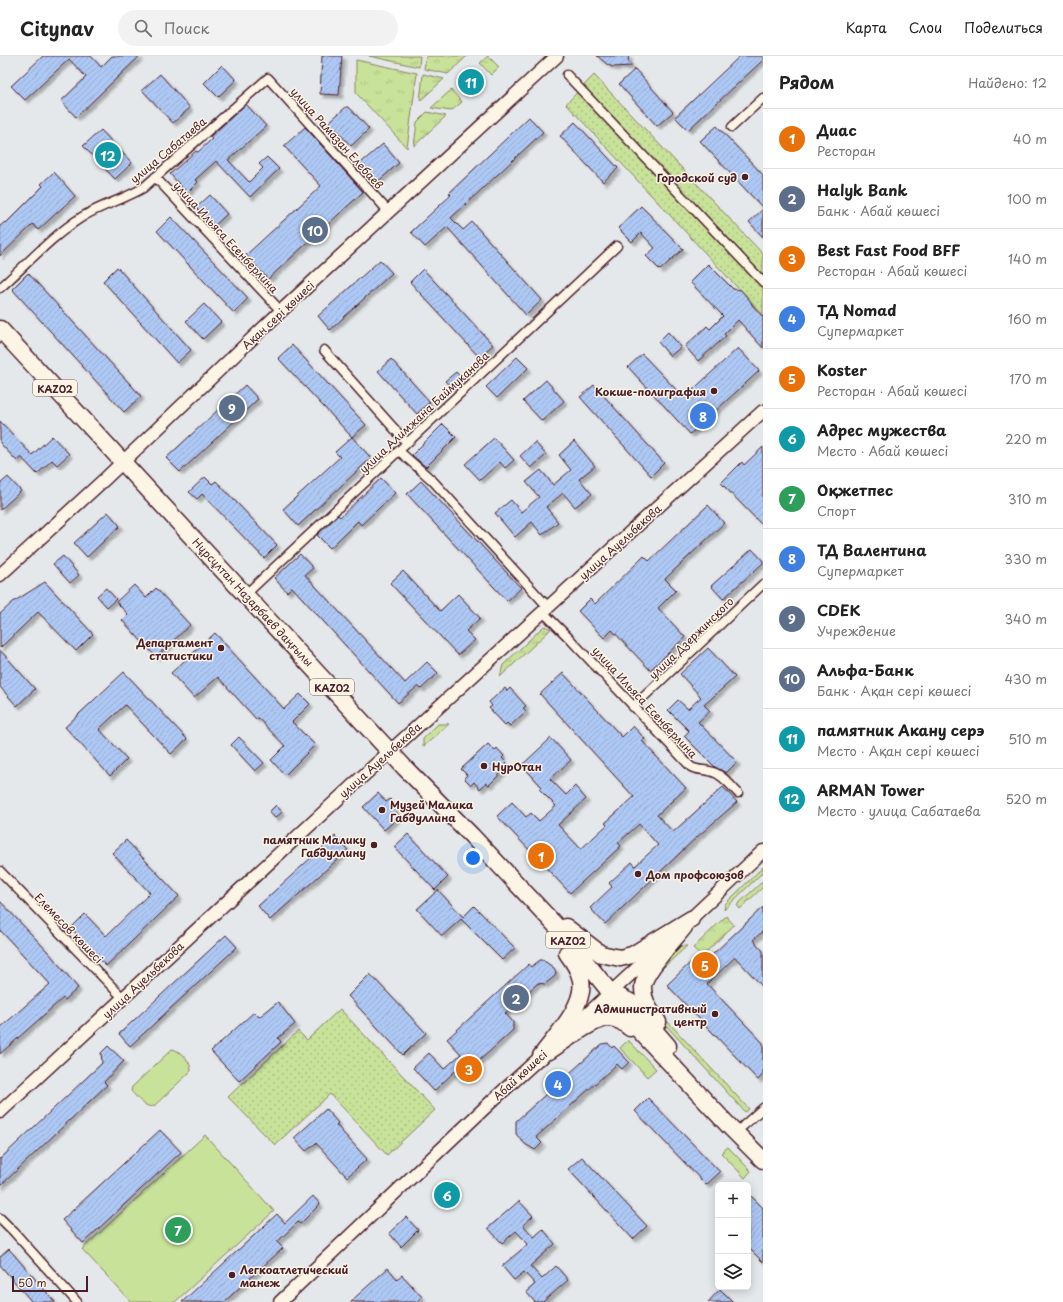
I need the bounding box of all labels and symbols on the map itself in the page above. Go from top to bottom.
pin: 11 [458,67,484,97]
street label: улица Рамазан Елебаев [287,83,387,193]
street label: улица Сабатаева [126,113,210,187]
pin: 12 [95,140,121,170]
place label: Городской суд [657,169,737,186]
marker: Городской суд [740,172,750,182]
street label: улица Ильяса Есенберлина [169,177,283,297]
pin: 10 [302,215,328,245]
street label: Ақан сері көшесі [238,277,318,353]
street label: улица Алимжана Баймуканова [355,347,493,477]
road number: KАZ02 [33,380,77,396]
place label: Кокше-полиграфия [595,383,706,400]
marker: Кокше-полиграфия [709,386,719,396]
pin: 9 [219,393,245,423]
pin: 8 [690,401,716,431]
street label: улица Ауельбекова [575,500,665,584]
street label: Нұрсұлтан Назарбаев даңғылы [189,534,317,670]
street label: улица Дзержинского [645,593,737,683]
place label: Департамент статистики [135,634,213,664]
street label: улица Ильяса Есенберлина [588,642,702,762]
marker: Департамент статистики [216,643,226,653]
road number: KАZ02 [310,679,354,695]
street label: улица Ауельбекова [335,718,425,802]
place label: НурОтан [492,758,542,775]
marker: НурОтан [479,761,489,771]
place label: Музей Малика Габдуллина [390,796,474,826]
marker: Музей Малика Габдуллина [377,805,387,815]
place label: памятник Малику Габдуллину [263,831,366,861]
marker: памятник Малику Габдуллину [369,840,379,850]
pin: 1 [528,841,554,871]
your location [463,848,483,868]
place label: Дом профсоюзов [645,866,744,883]
marker: Дом профсоюзов [633,869,643,879]
street label: Елемесов көшесі [31,889,107,967]
road number: KАZ02 [546,932,590,948]
street label: улица Ауельбекова [98,938,188,1022]
pin: 5 [692,950,718,980]
pin: 2 [503,983,529,1013]
place label: Административный центр [594,1000,707,1030]
marker: Административный центр [710,1009,720,1019]
street label: Абай көшесі [489,1046,551,1104]
pin: 3 [456,1054,482,1084]
pin: 4 [545,1069,571,1099]
pin: 6 [434,1180,460,1210]
pin: 7 [165,1215,191,1245]
place label: Легкоатлетический манеж [240,1261,348,1291]
marker: Легкоатлетический манеж [227,1270,237,1280]
scale bar [12,1274,88,1293]

